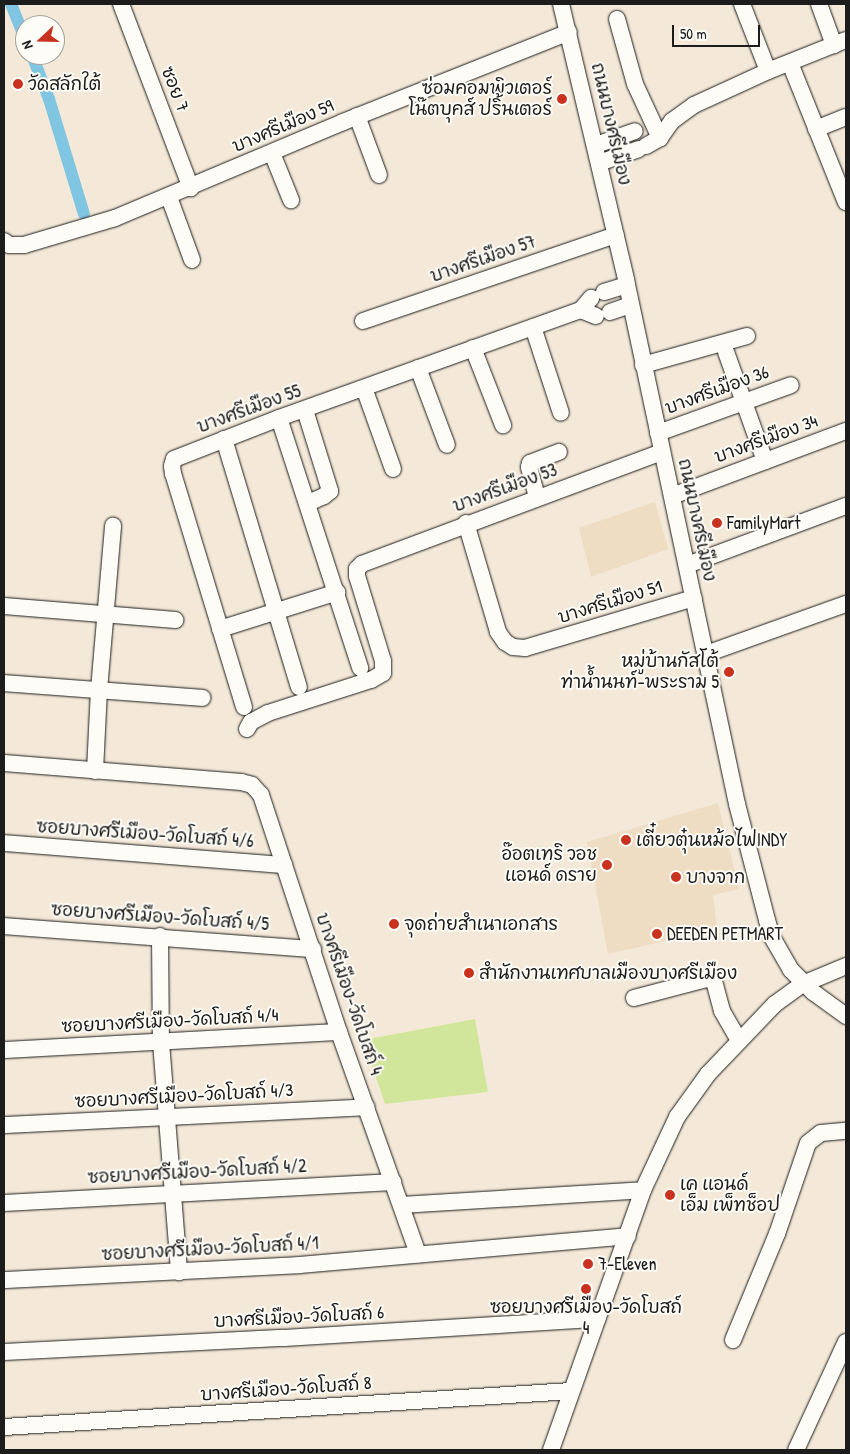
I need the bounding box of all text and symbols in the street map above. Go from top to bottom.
north arrow [15,15,65,65]
scale bar [675,15,762,47]
text: 50 m [680,23,707,44]
text: N [16,38,37,52]
street label: ถนนบางศรีเมือง [586,61,636,187]
street label: ซอย 7 [157,63,193,115]
place label: วัดสลักใต้ [28,73,101,95]
marker: วัดสลักใต้ [12,78,24,90]
place label: ซ่อมคอมพิวเตอร์ โน๊ตบุคส์ ปริ้นเตอร์ [408,78,552,120]
marker: ซ่อมคอมพิวเตอร์ โน๊ตบุคส์ ปริ้นเตอร์ [556,93,568,105]
street label: บางศรีเมือง 59 [229,95,337,157]
street label: บางศรีเมือง 57 [427,231,539,287]
street label: บางศรีเมือง 36 [662,361,772,419]
street label: บางศรีเมือง 55 [194,380,304,438]
street label: บางศรีเมือง 34 [711,410,821,468]
street label: ถนนบางศรีเมือง [673,457,721,583]
street label: บางศรีเมือง 53 [450,459,560,517]
place label: FamilyMart [727,512,800,534]
marker: FamilyMart [711,517,723,529]
street label: บางศรีเมือง 51 [555,576,665,628]
place label: หมู่บ้านกัสโต้ ท่าน้ำนนท์-พระราม 5 [561,651,719,694]
marker: หมู่บ้านกัสโต้ ท่าน้ำนนท์-พระราม 5 [723,666,735,678]
street label: ซอยบางศรีเมือง-วัดโบสถ์ 4/6 [36,816,254,852]
place label: เตี๋ยวตุ๋นหม้อไฟINDY [636,829,787,851]
marker: เตี๋ยวตุ๋นหม้อไฟINDY [620,834,632,846]
place label: อ๊อตเทริ วอช แอนด์ ดราย [501,844,597,886]
marker: อ๊อตเทริ วอช แอนด์ ดราย [601,859,613,871]
place label: บางจาก [686,866,745,888]
marker: บางจาก [670,871,682,883]
street label: ซอยบางศรีเมือง-วัดโบสถ์ 4/5 [50,899,270,935]
street label: บางศรีเมือง-วัดโบสถ์ 4 [311,910,387,1078]
place label: จุดถ่ายสำเนาเอกสาร [404,913,558,935]
marker: จุดถ่ายสำเนาเอกสาร [388,918,400,930]
place label: DEEDEN PETMART [667,923,783,945]
marker: DEEDEN PETMART [651,928,663,940]
place label: สำนักงานเทศบาลเมืองบางศรีเมือง [479,962,737,984]
marker: สำนักงานเทศบาลเมืองบางศรีเมือง [463,967,475,979]
street label: ซอยบางศรีเมือง-วัดโบสถ์ 4/4 [61,1005,279,1037]
street label: ซอยบางศรีเมือง-วัดโบสถ์ 4/3 [74,1079,294,1113]
street label: ซอยบางศรีเมือง-วัดโบสถ์ 4/2 [87,1155,307,1189]
place label: เค แอนด์ เอ็ม เพ็ทช็อป [680,1174,780,1216]
marker: เค แอนด์ เอ็ม เพ็ทช็อป [664,1189,676,1201]
street label: ซอยบางศรีเมือง-วัดโบสถ์ 4/1 [101,1233,319,1265]
place label: 7-Eleven [598,1253,657,1275]
marker: 7-Eleven [582,1258,594,1270]
marker: ซอยบางศรีเมือง-วัดโบสถ์ 4 [580,1283,592,1295]
place label: ซอยบางศรีเมือง-วัดโบสถ์ 4 [490,1297,682,1340]
street label: บางศรีเมือง-วัดโบสถ์ 6 [213,1302,385,1332]
street label: บางศรีเมือง-วัดโบสถ์ 8 [200,1372,372,1406]

